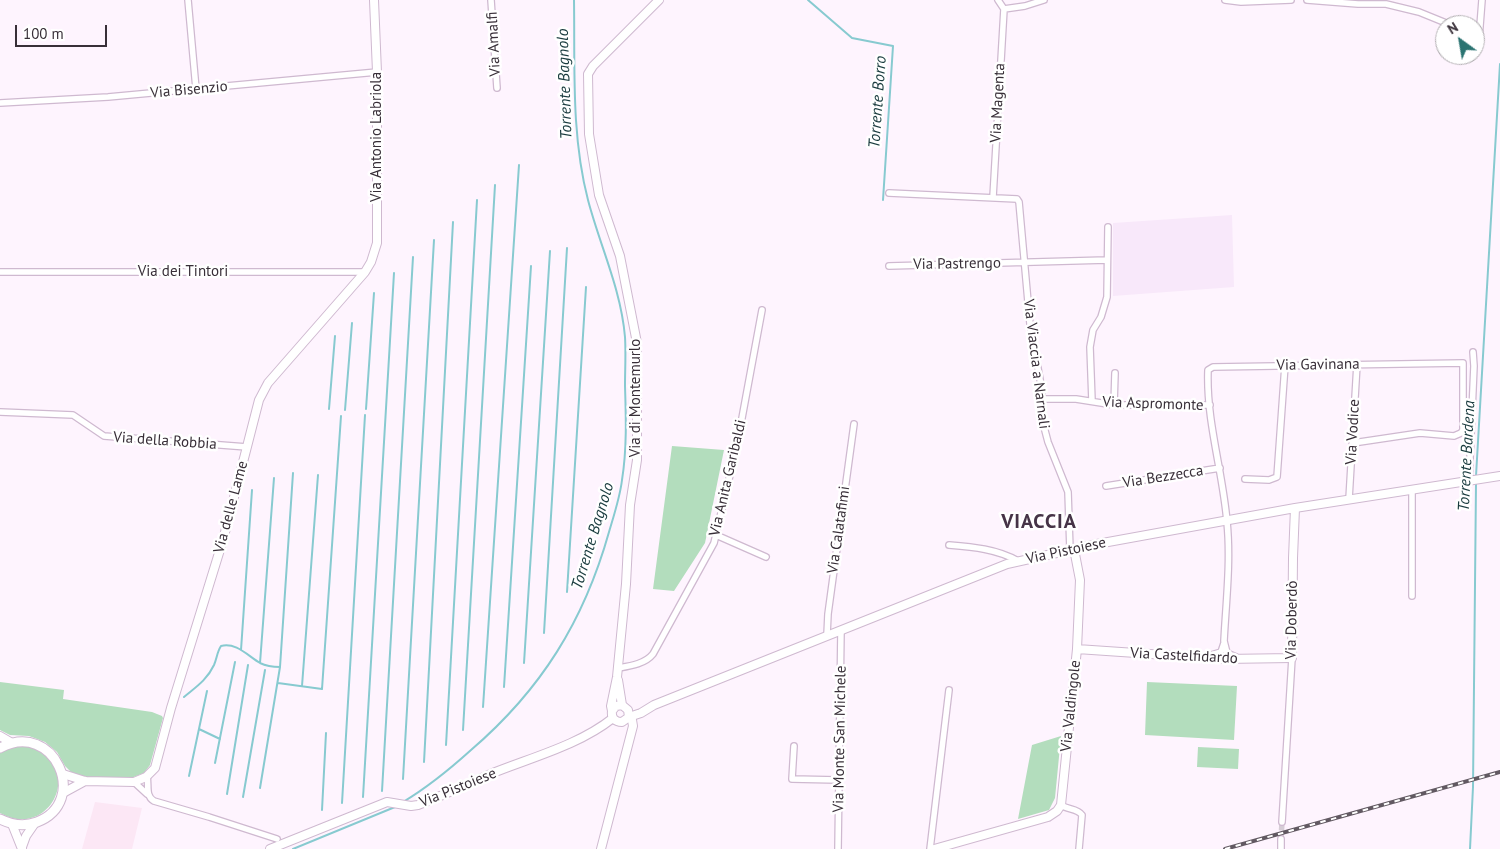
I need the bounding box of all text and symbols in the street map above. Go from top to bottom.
street label: Via Amalfi [483,11,505,77]
scale bar [18,15,110,47]
north arrow [1435,15,1485,65]
text: N [1444,18,1461,38]
text: 100 m [23,24,64,43]
water label: Torrente Bagnolo [553,28,577,140]
water label: Torrente Borro [865,55,891,149]
street label: Via Magenta [987,63,1009,143]
street label: Via Antonio Labriola [368,72,386,202]
street label: Via Bisenzio [150,78,228,102]
street label: Via Pastrengo [913,254,1001,274]
street label: Via dei Tintori [138,263,228,281]
street label: Via Viaccia a Narnali [1019,298,1053,430]
street label: Via di Montemurlo [627,339,645,457]
street label: Via Gavinana [1276,355,1360,375]
street label: Via Aspromonte [1102,393,1204,415]
street label: Via Vodice [1342,399,1364,465]
water label: Torrente Bardena [1455,400,1479,512]
street label: Via Anita Garibaldi [706,418,750,538]
street label: Via della Robbia [113,428,217,454]
street label: Via delle Lame [210,459,252,555]
street label: Via Bezzecca [1121,462,1205,492]
water label: Torrente Bagnolo [568,480,618,592]
street label: Via Calatafimi [824,485,854,575]
district label: VIACCIA [1000,510,1078,534]
street label: Via Pistoiese [1024,534,1108,568]
street label: Via Doberdò [1282,580,1302,660]
street label: Via Castelfidardo [1130,644,1238,668]
street label: Via Valdingole [1057,659,1085,753]
street label: Via Monte San Michele [830,665,850,813]
street label: Via Pistoiese [417,764,499,812]

